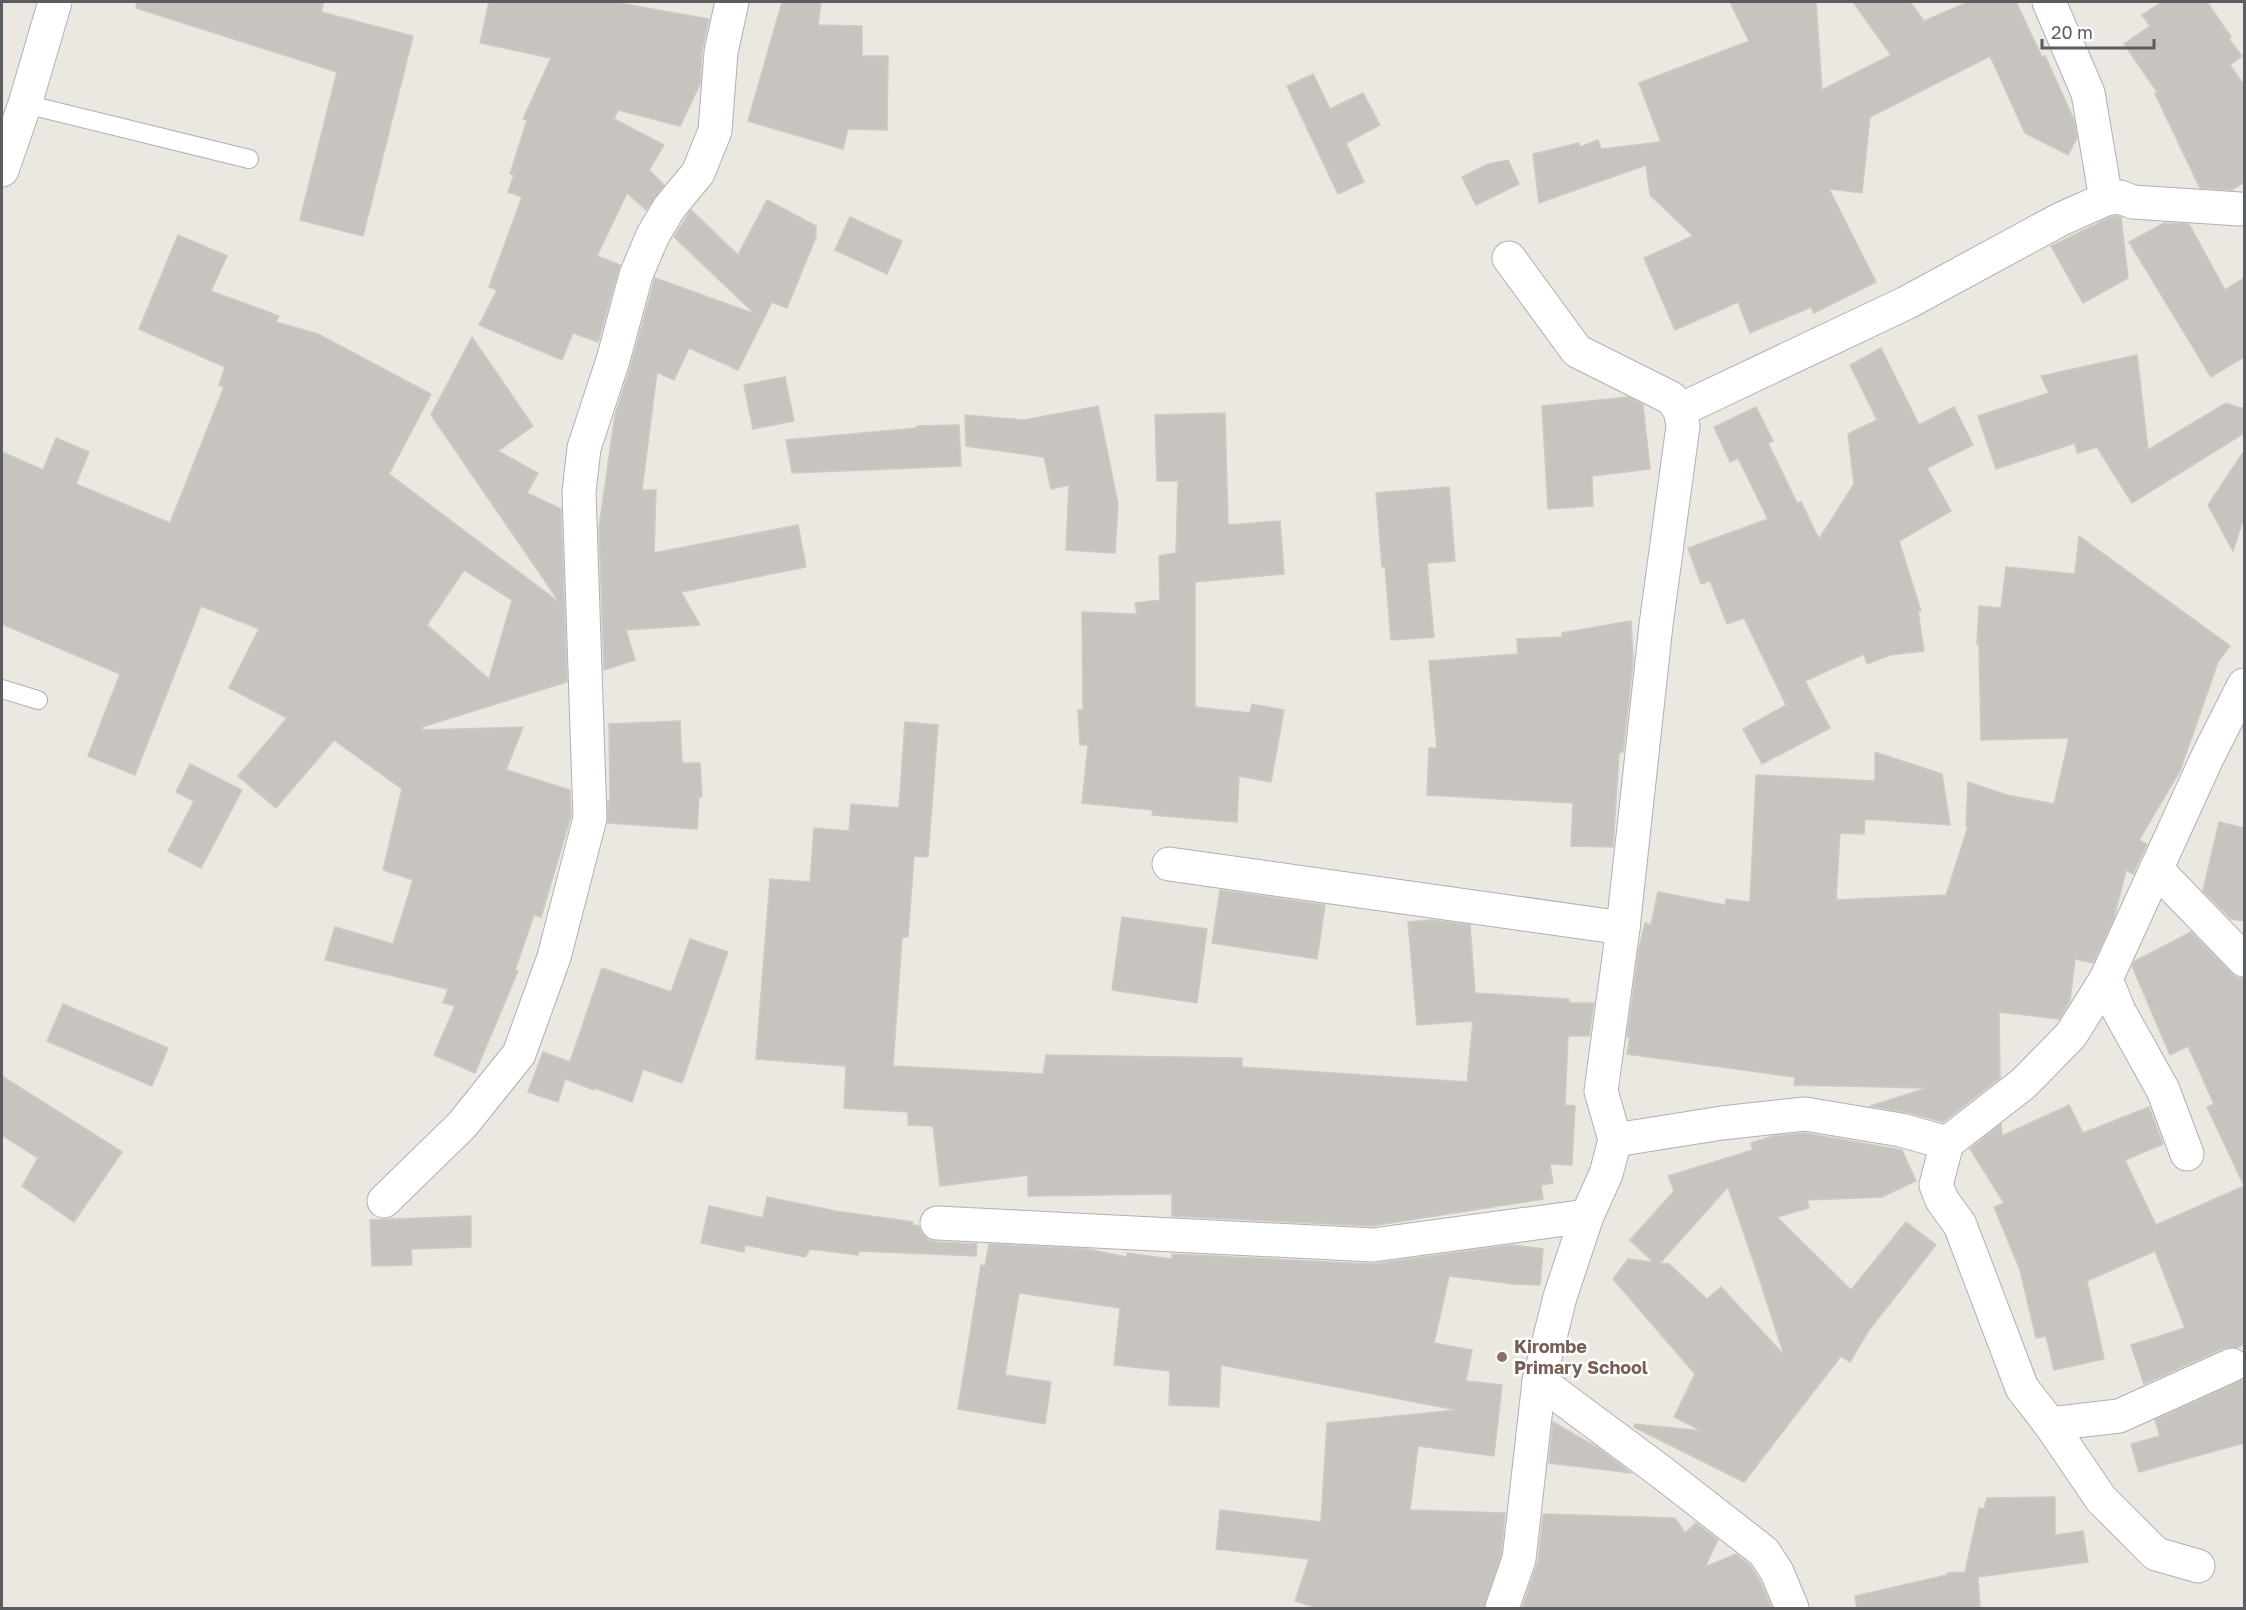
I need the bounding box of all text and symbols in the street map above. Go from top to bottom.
scale bar [2042,12,2154,50]
text: 20 m [2051,21,2093,43]
place label: Kirombe Primary School [1514,1335,1648,1378]
marker: Kirombe Primary School [1495,1350,1509,1364]

